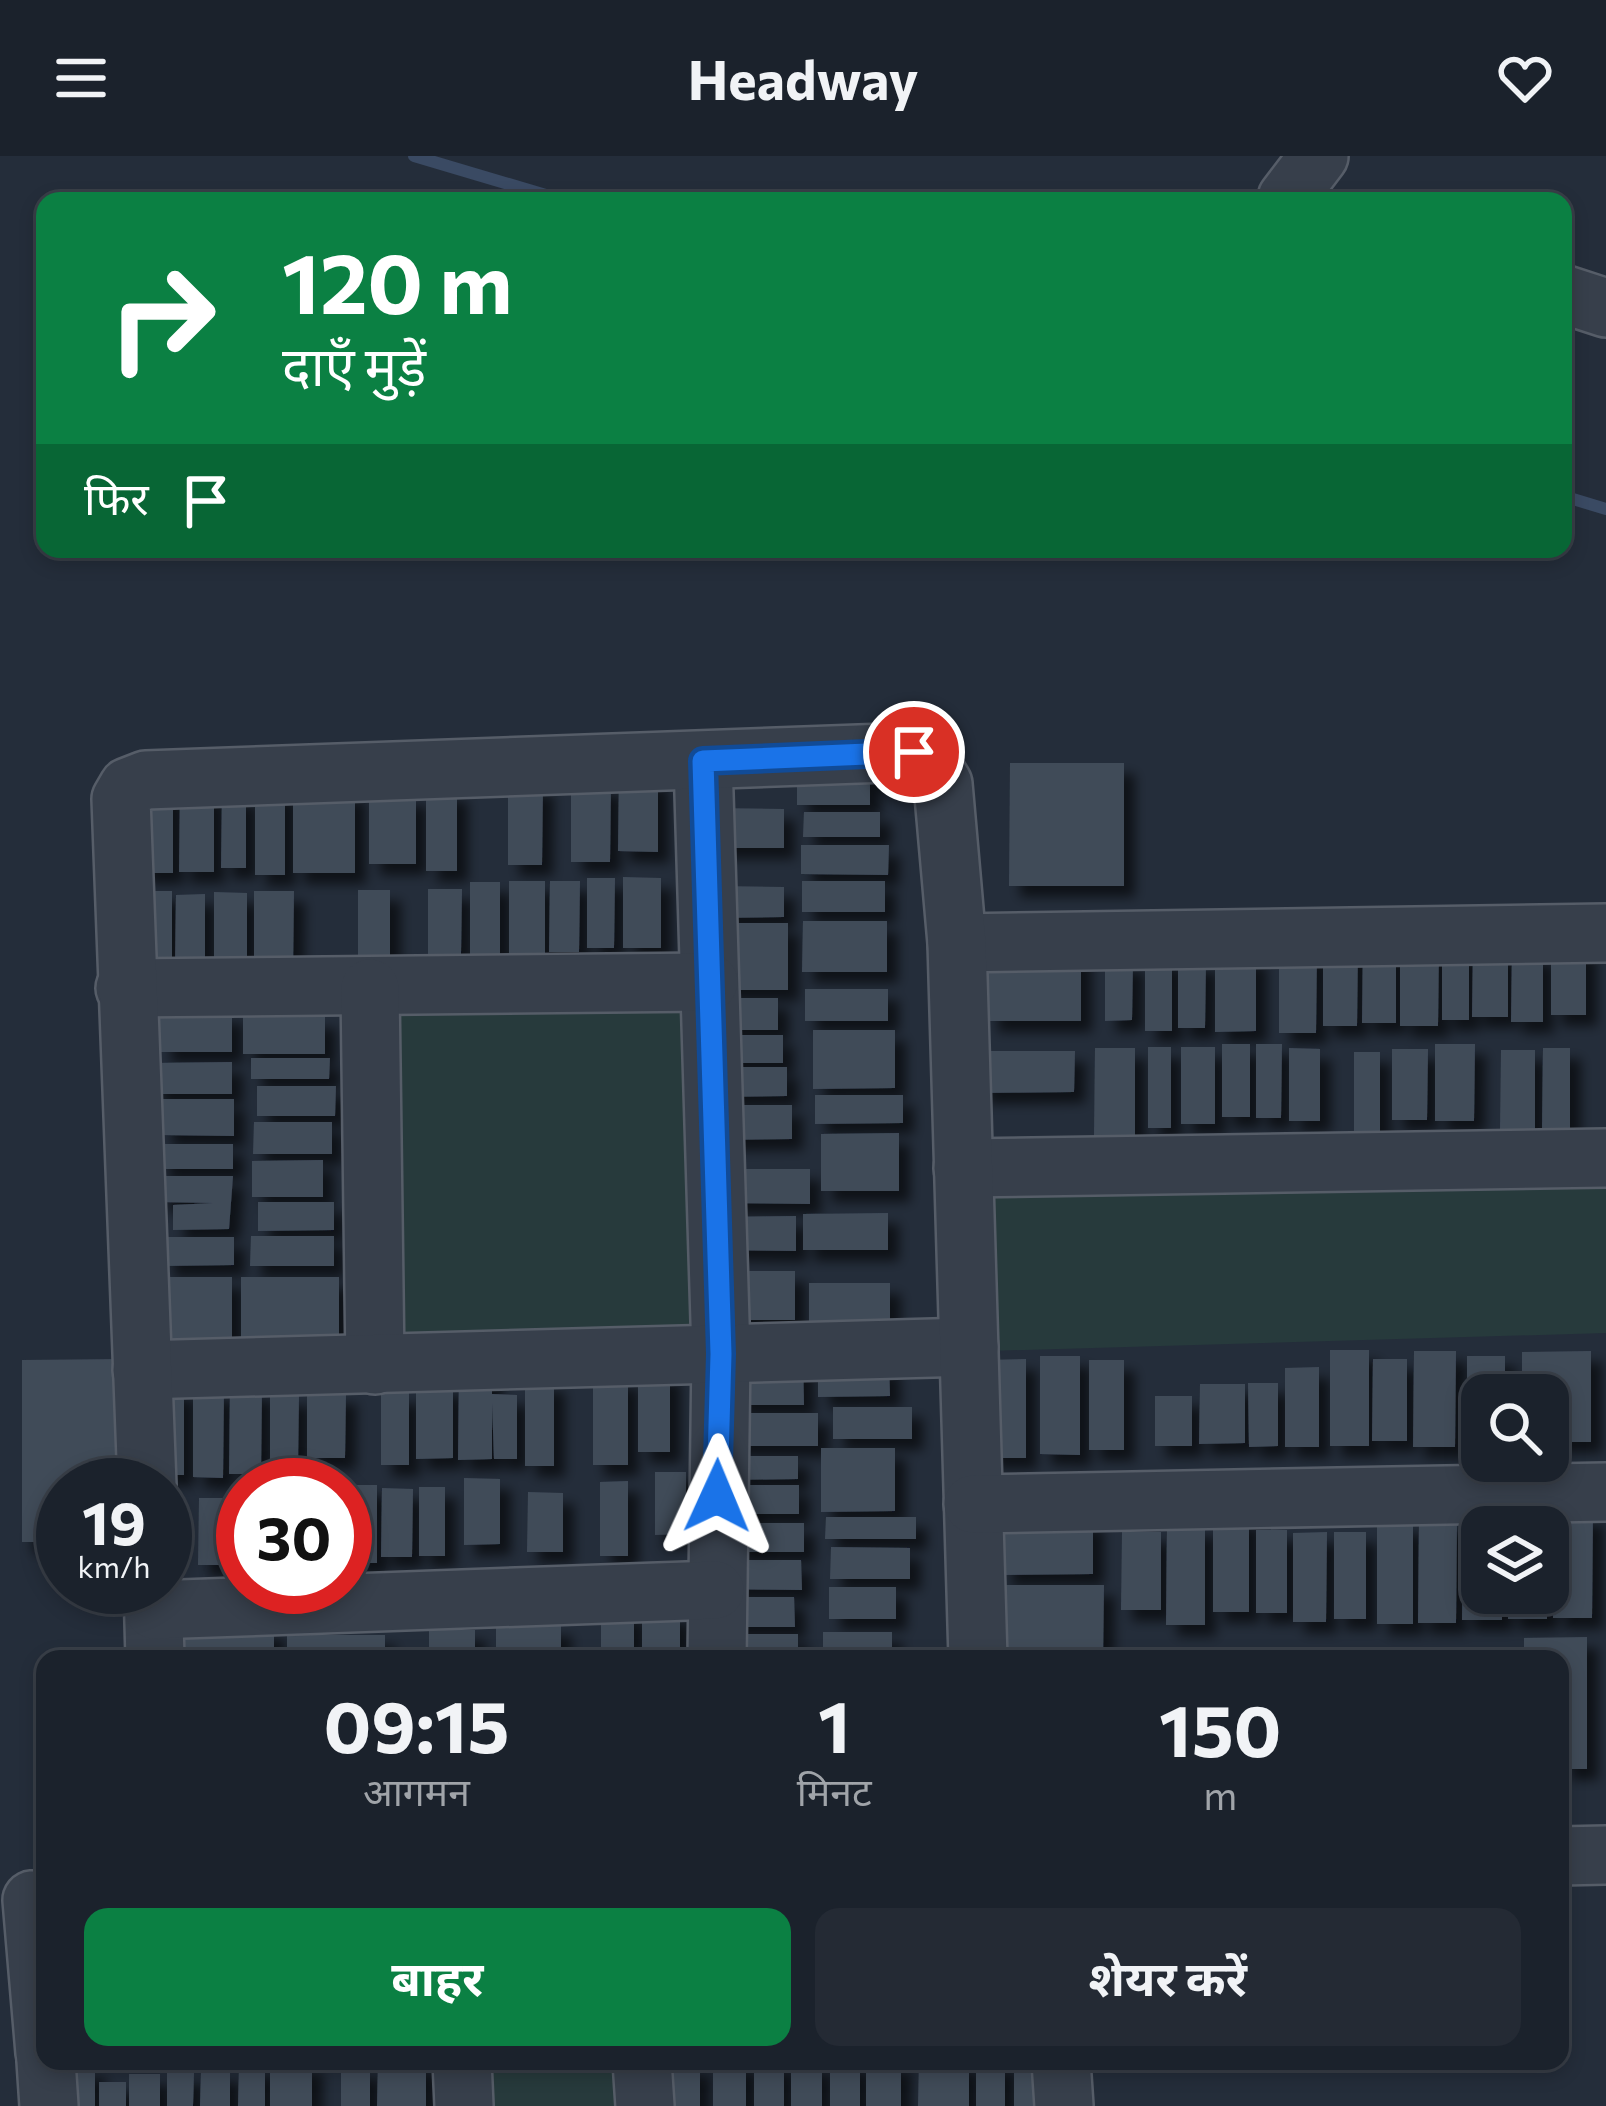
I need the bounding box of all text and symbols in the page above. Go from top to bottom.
icon: menu [48,45,114,111]
text: Headway [688,45,918,111]
icon: heart [1492,45,1558,111]
text: 120 m [282,229,512,331]
icon: right [84,240,240,396]
text: दाएँ मुड़ें [282,331,426,397]
icon: arrive [173,468,239,534]
text: फिर [84,469,149,524]
pin [863,701,965,803]
icon: arrive [881,719,947,785]
map controls [1461,1374,1569,1614]
button: search [1461,1374,1569,1482]
position arrow [654,1433,780,1559]
speed limit sign: 30 [216,1458,372,1614]
text: 19 [82,1484,146,1557]
button: layers [1461,1506,1569,1614]
text: km/h [78,1547,150,1584]
text: 09:15 [323,1680,509,1768]
text: 1 [818,1680,851,1768]
text: 150 [1159,1684,1281,1772]
text: आगमन [363,1766,470,1814]
text: मिनट [797,1766,872,1814]
text: m [1203,1770,1237,1818]
button: बाहर [84,1908,791,2046]
button: शेयर करें [815,1908,1521,2046]

